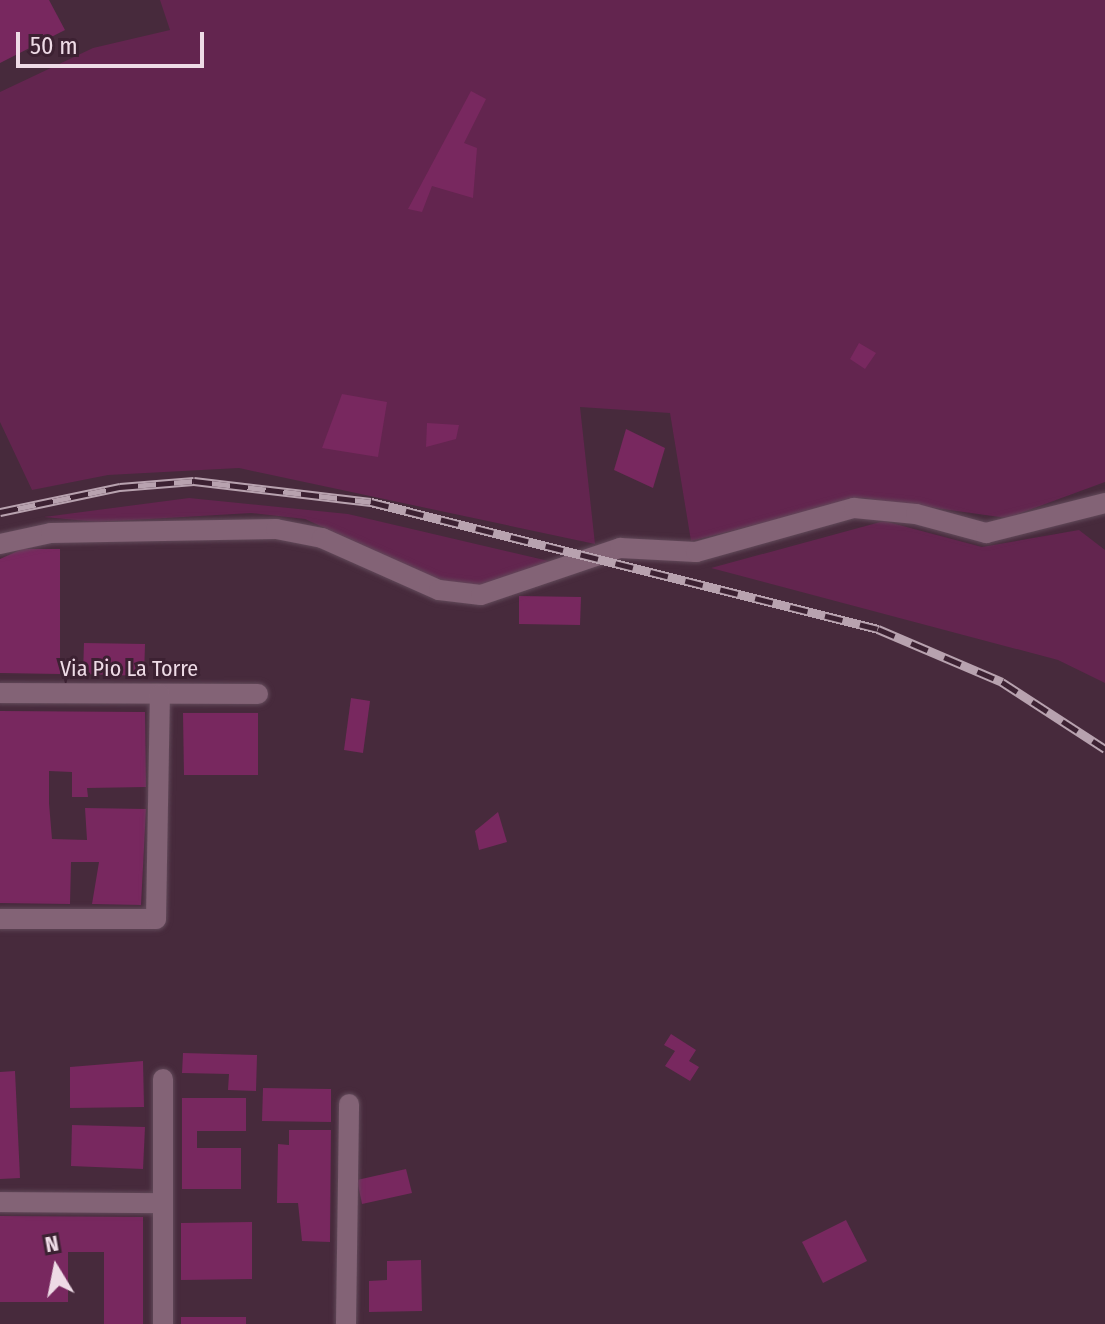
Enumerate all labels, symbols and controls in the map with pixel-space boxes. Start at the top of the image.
scale bar [20,16,208,66]
text: 50 m [30,32,78,60]
street label: Via Pio La Torre [60,656,198,682]
north arrow [16,1228,96,1308]
text: N [43,1229,61,1258]

